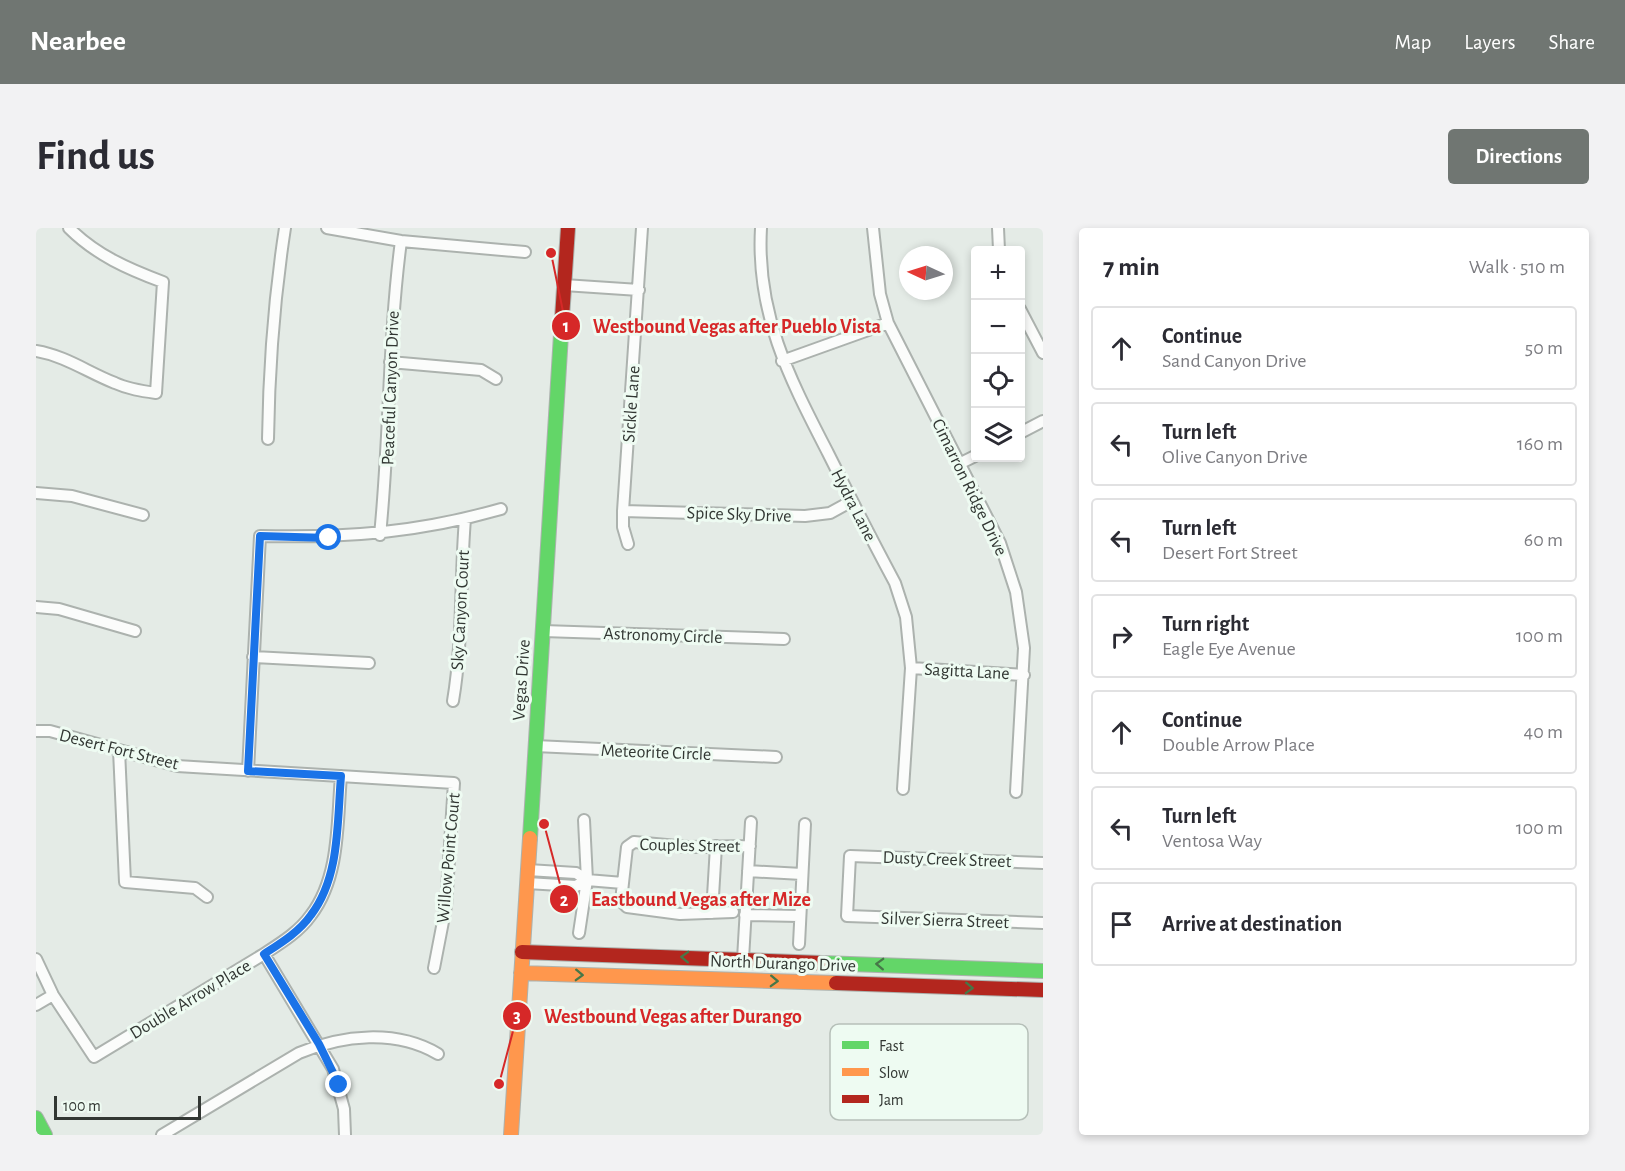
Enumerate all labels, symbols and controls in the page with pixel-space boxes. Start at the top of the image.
text: Nearbee [30,28,126,56]
text: Map [1395,32,1431,53]
text: Layers [1464,32,1515,53]
text: Share [1548,32,1595,53]
button: Directions [1448,129,1589,184]
text: Find us [36,135,155,177]
north arrow [899,246,953,300]
map controls [971,246,1025,462]
button: + [971,246,1025,300]
text: 7 min [1103,254,1160,280]
text: Walk · 510 m [1469,257,1565,277]
button: − [971,300,1025,354]
callout: Westbound Vegas after Pueblo Vista [551,307,893,345]
street label: Peaceful Canyon Drive [379,310,403,466]
text: Westbound Vegas after Pueblo Vista [593,317,882,337]
text: 1 [563,318,569,336]
text: Continue [1162,325,1242,347]
icon: ahead [1105,332,1138,365]
text: 50 m [1525,338,1563,358]
text: Sand Canyon Drive [1162,351,1307,371]
button: locate [971,354,1025,408]
street label: Sickle Lane [620,365,644,443]
button: layers [971,408,1025,462]
street label: Cimarron Ridge Drive [928,416,1010,559]
text: Turn left [1162,421,1236,443]
icon: left [1105,428,1138,461]
text: 160 m [1517,434,1563,454]
text: Olive Canyon Drive [1162,447,1308,467]
street label: Hydra Lane [827,466,879,545]
street label: Spice Sky Drive [686,504,792,526]
text: Turn left [1162,517,1236,539]
route start [315,524,341,550]
icon: left [1105,524,1138,557]
text: 60 m [1524,530,1563,550]
text: Desert Fort Street [1162,543,1298,563]
street label: Sky Canyon Court [449,549,473,671]
text: Turn right [1162,613,1249,635]
icon: right [1105,620,1138,653]
street label: Astronomy Circle [603,625,723,647]
text: 100 m [1516,626,1563,646]
street label: Vegas Drive [510,639,534,721]
text: Eagle Eye Avenue [1162,639,1296,659]
street label: Sagitta Lane [924,661,1010,683]
text: Continue [1162,709,1242,731]
icon: ahead [1105,716,1138,749]
text: 40 m [1524,722,1563,742]
street label: Desert Fort Street [57,726,180,774]
text: Double Arrow Place [1162,735,1315,755]
street label: Meteorite Circle [600,742,712,764]
street label: Willow Point Court [434,792,464,924]
text: Turn left [1162,805,1236,827]
icon: left [1105,812,1138,845]
text: 100 m [1516,818,1563,838]
text: Ventosa Way [1162,831,1262,851]
street label: Couples Street [639,836,741,856]
street label: Dusty Creek Street [882,849,1012,871]
callout: Eastbound Vegas after Mize [549,880,823,918]
text: Eastbound Vegas after Mize [591,890,811,910]
text: 2 [560,892,569,910]
icon: arrive [1105,908,1138,941]
street label: Silver Sierra Street [881,910,1009,932]
text: Arrive at destination [1162,913,1342,935]
one-way arrow [680,951,689,964]
street label: North Durango Drive [710,952,856,976]
street label: Double Arrow Place [127,957,254,1043]
one-way arrow [875,958,884,971]
one-way arrow [575,968,584,981]
one-way arrow [770,975,779,987]
one-way arrow [965,981,974,994]
callout: Westbound Vegas after Durango [502,997,814,1035]
text: Westbound Vegas after Durango [544,1007,802,1027]
text: 3 [513,1008,521,1026]
legend [830,1024,1028,1120]
text: Fast [879,1038,904,1054]
text: Slow [879,1065,909,1081]
route end [325,1071,351,1097]
text: Jam [879,1092,904,1108]
scale bar [54,1093,201,1120]
text: 100 m [63,1098,101,1114]

